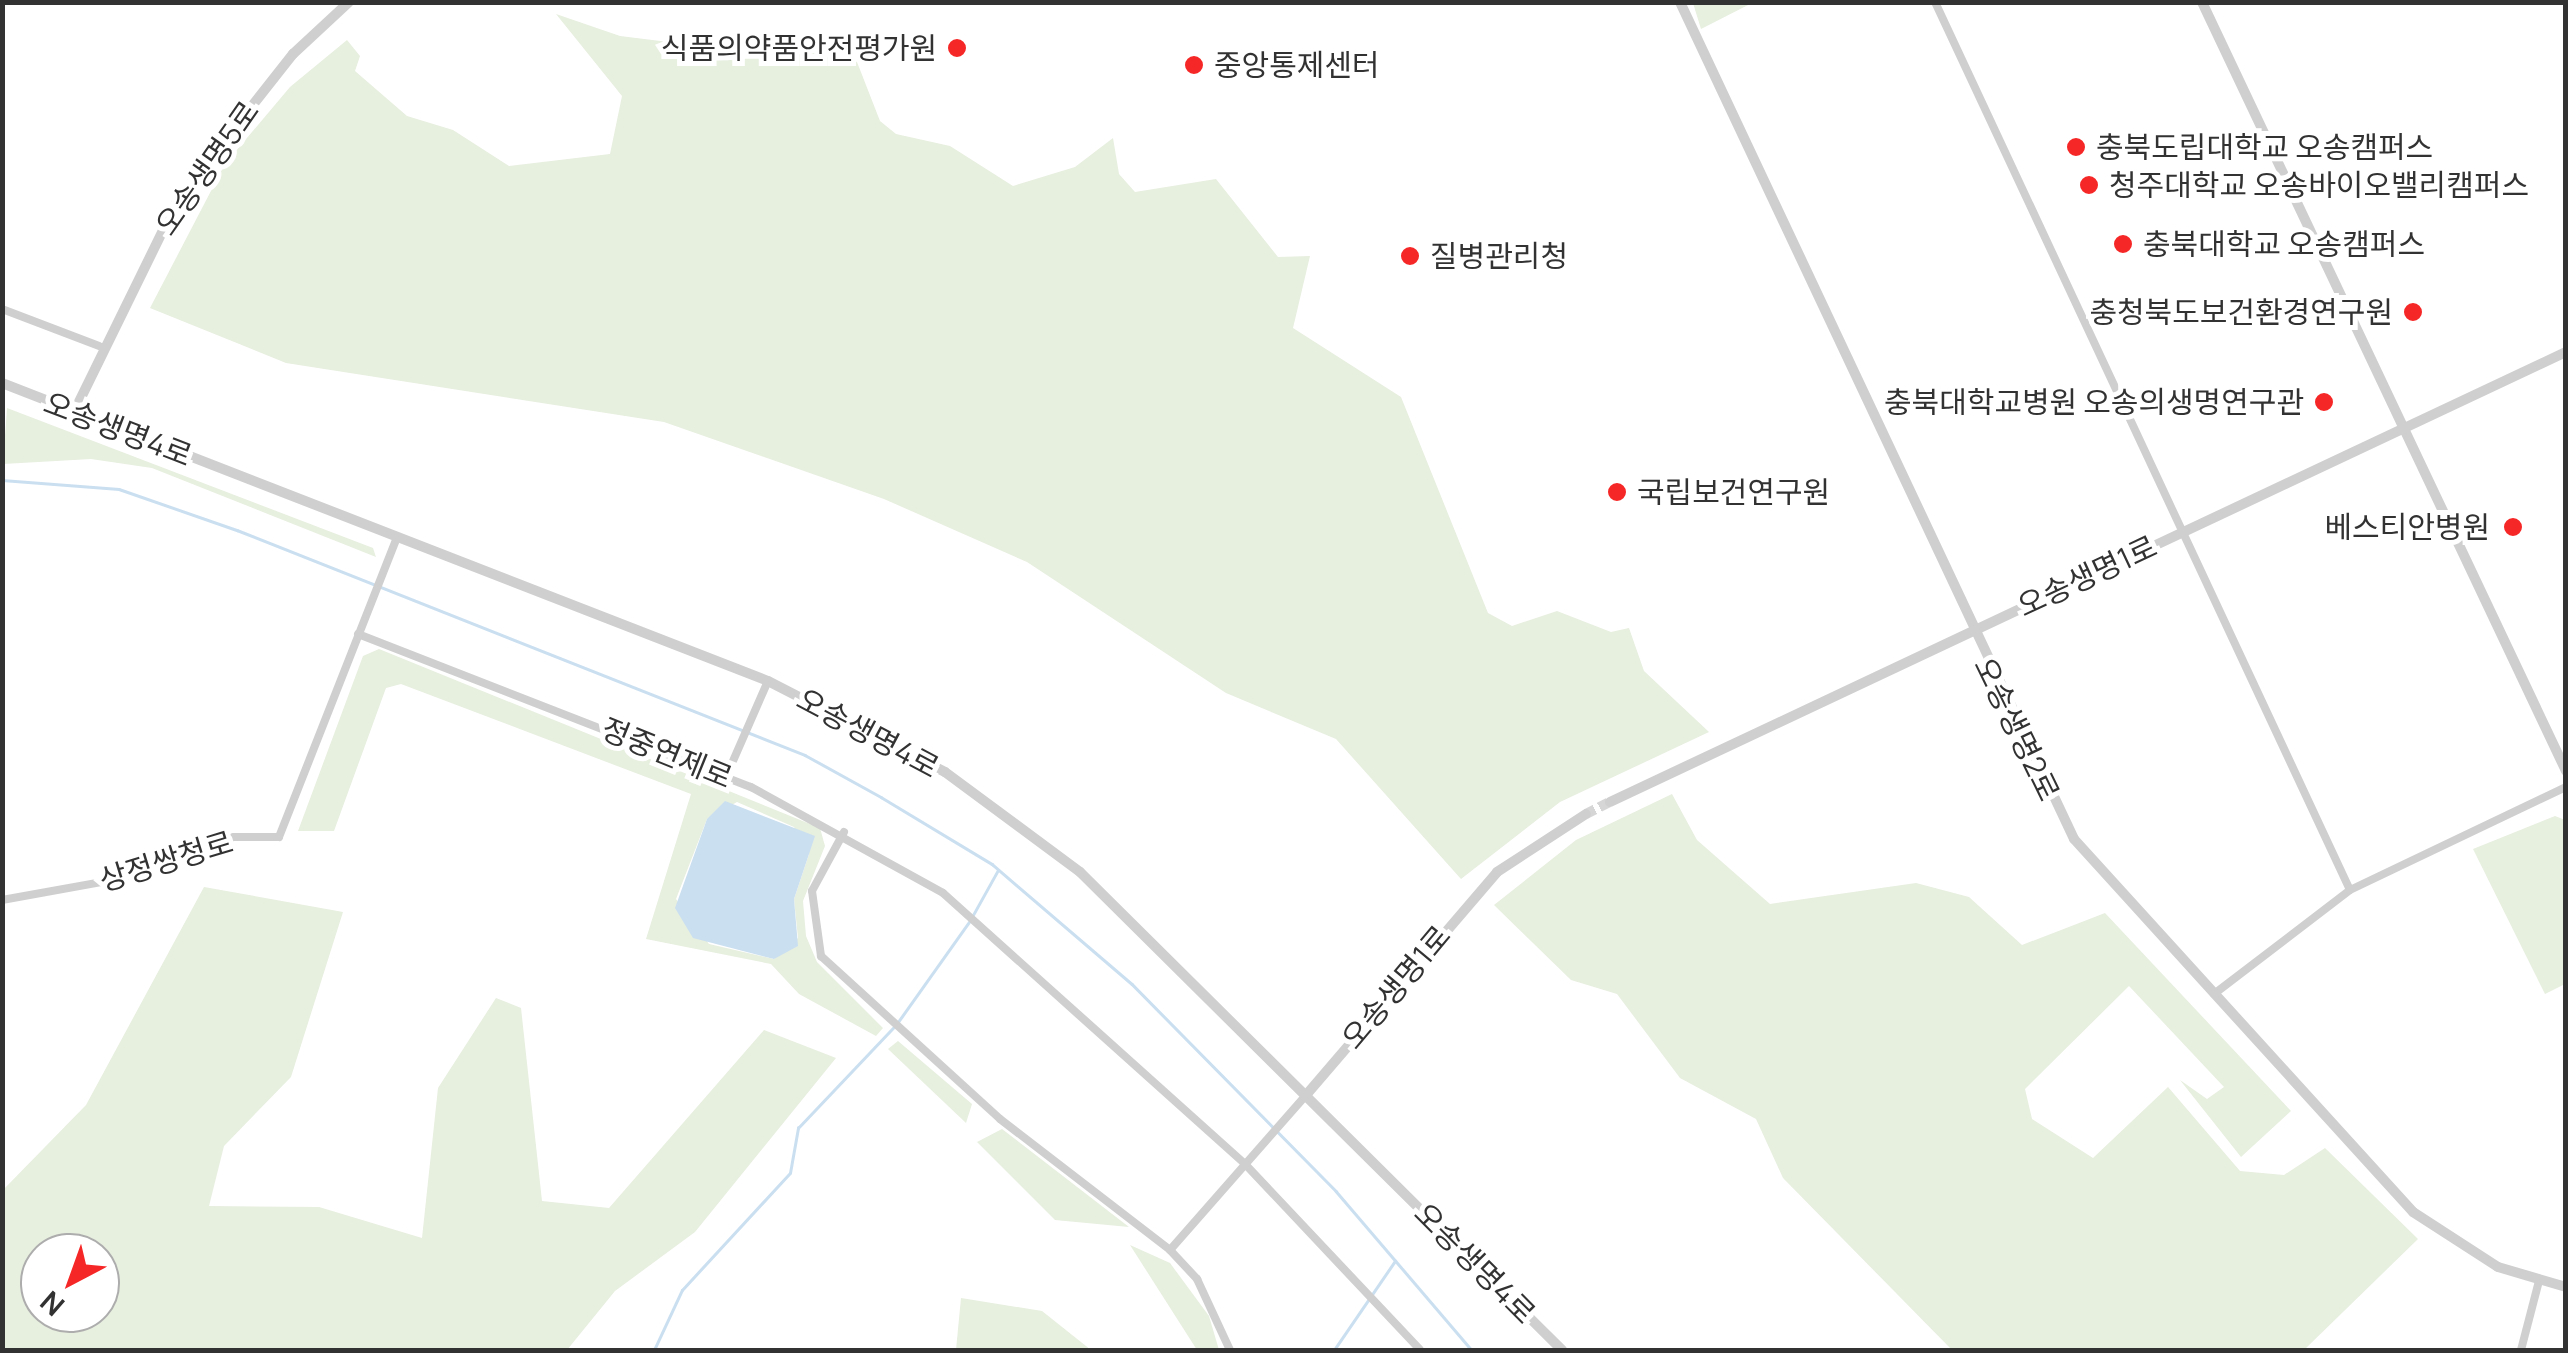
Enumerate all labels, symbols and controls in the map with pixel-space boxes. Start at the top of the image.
place label: 식품의약품안전평가원 [661,30,937,66]
marker: 식품의약품안전평가원 [946,37,968,59]
place label: 중앙통제센터 [1214,47,1380,83]
marker: 중앙통제센터 [1183,54,1205,76]
street label: 오송생명5로 [148,94,266,242]
place label: 충북도립대학교 오송캠퍼스 [2096,129,2433,165]
marker: 충북도립대학교 오송캠퍼스 [2065,136,2087,158]
place label: 청주대학교 오송바이오밸리캠퍼스 [2109,167,2529,203]
marker: 청주대학교 오송바이오밸리캠퍼스 [2078,174,2100,196]
place label: 충북대학교 오송캠퍼스 [2143,226,2425,262]
marker: 충북대학교 오송캠퍼스 [2112,233,2134,255]
place label: 질병관리청 [1430,238,1568,274]
marker: 질병관리청 [1399,245,1421,267]
place label: 충청북도보건환경연구원 [2089,294,2393,330]
marker: 충청북도보건환경연구원 [2402,301,2424,323]
street label: 오송생명4로 [39,384,197,474]
place label: 충북대학교병원 오송의생명연구관 [1884,384,2304,420]
marker: 충북대학교병원 오송의생명연구관 [2313,391,2335,413]
place label: 국립보건연구원 [1637,474,1830,510]
marker: 국립보건연구원 [1606,481,1628,503]
place label: 베스티안병원 [2324,509,2490,545]
marker: 베스티안병원 [2500,514,2526,540]
street label: 오송생명1로 [2012,528,2162,624]
street label: 오송생명2로 [1967,651,2067,807]
street label: 오송생명4로 [791,681,945,785]
street label: 정중연제로 [596,710,738,796]
street label: 상정쌍청로 [95,824,237,898]
street label: 오송생명1로 [1334,918,1458,1056]
street label: 오송생명4로 [1407,1195,1543,1331]
north arrow [20,1233,120,1333]
text: N [32,1283,72,1325]

